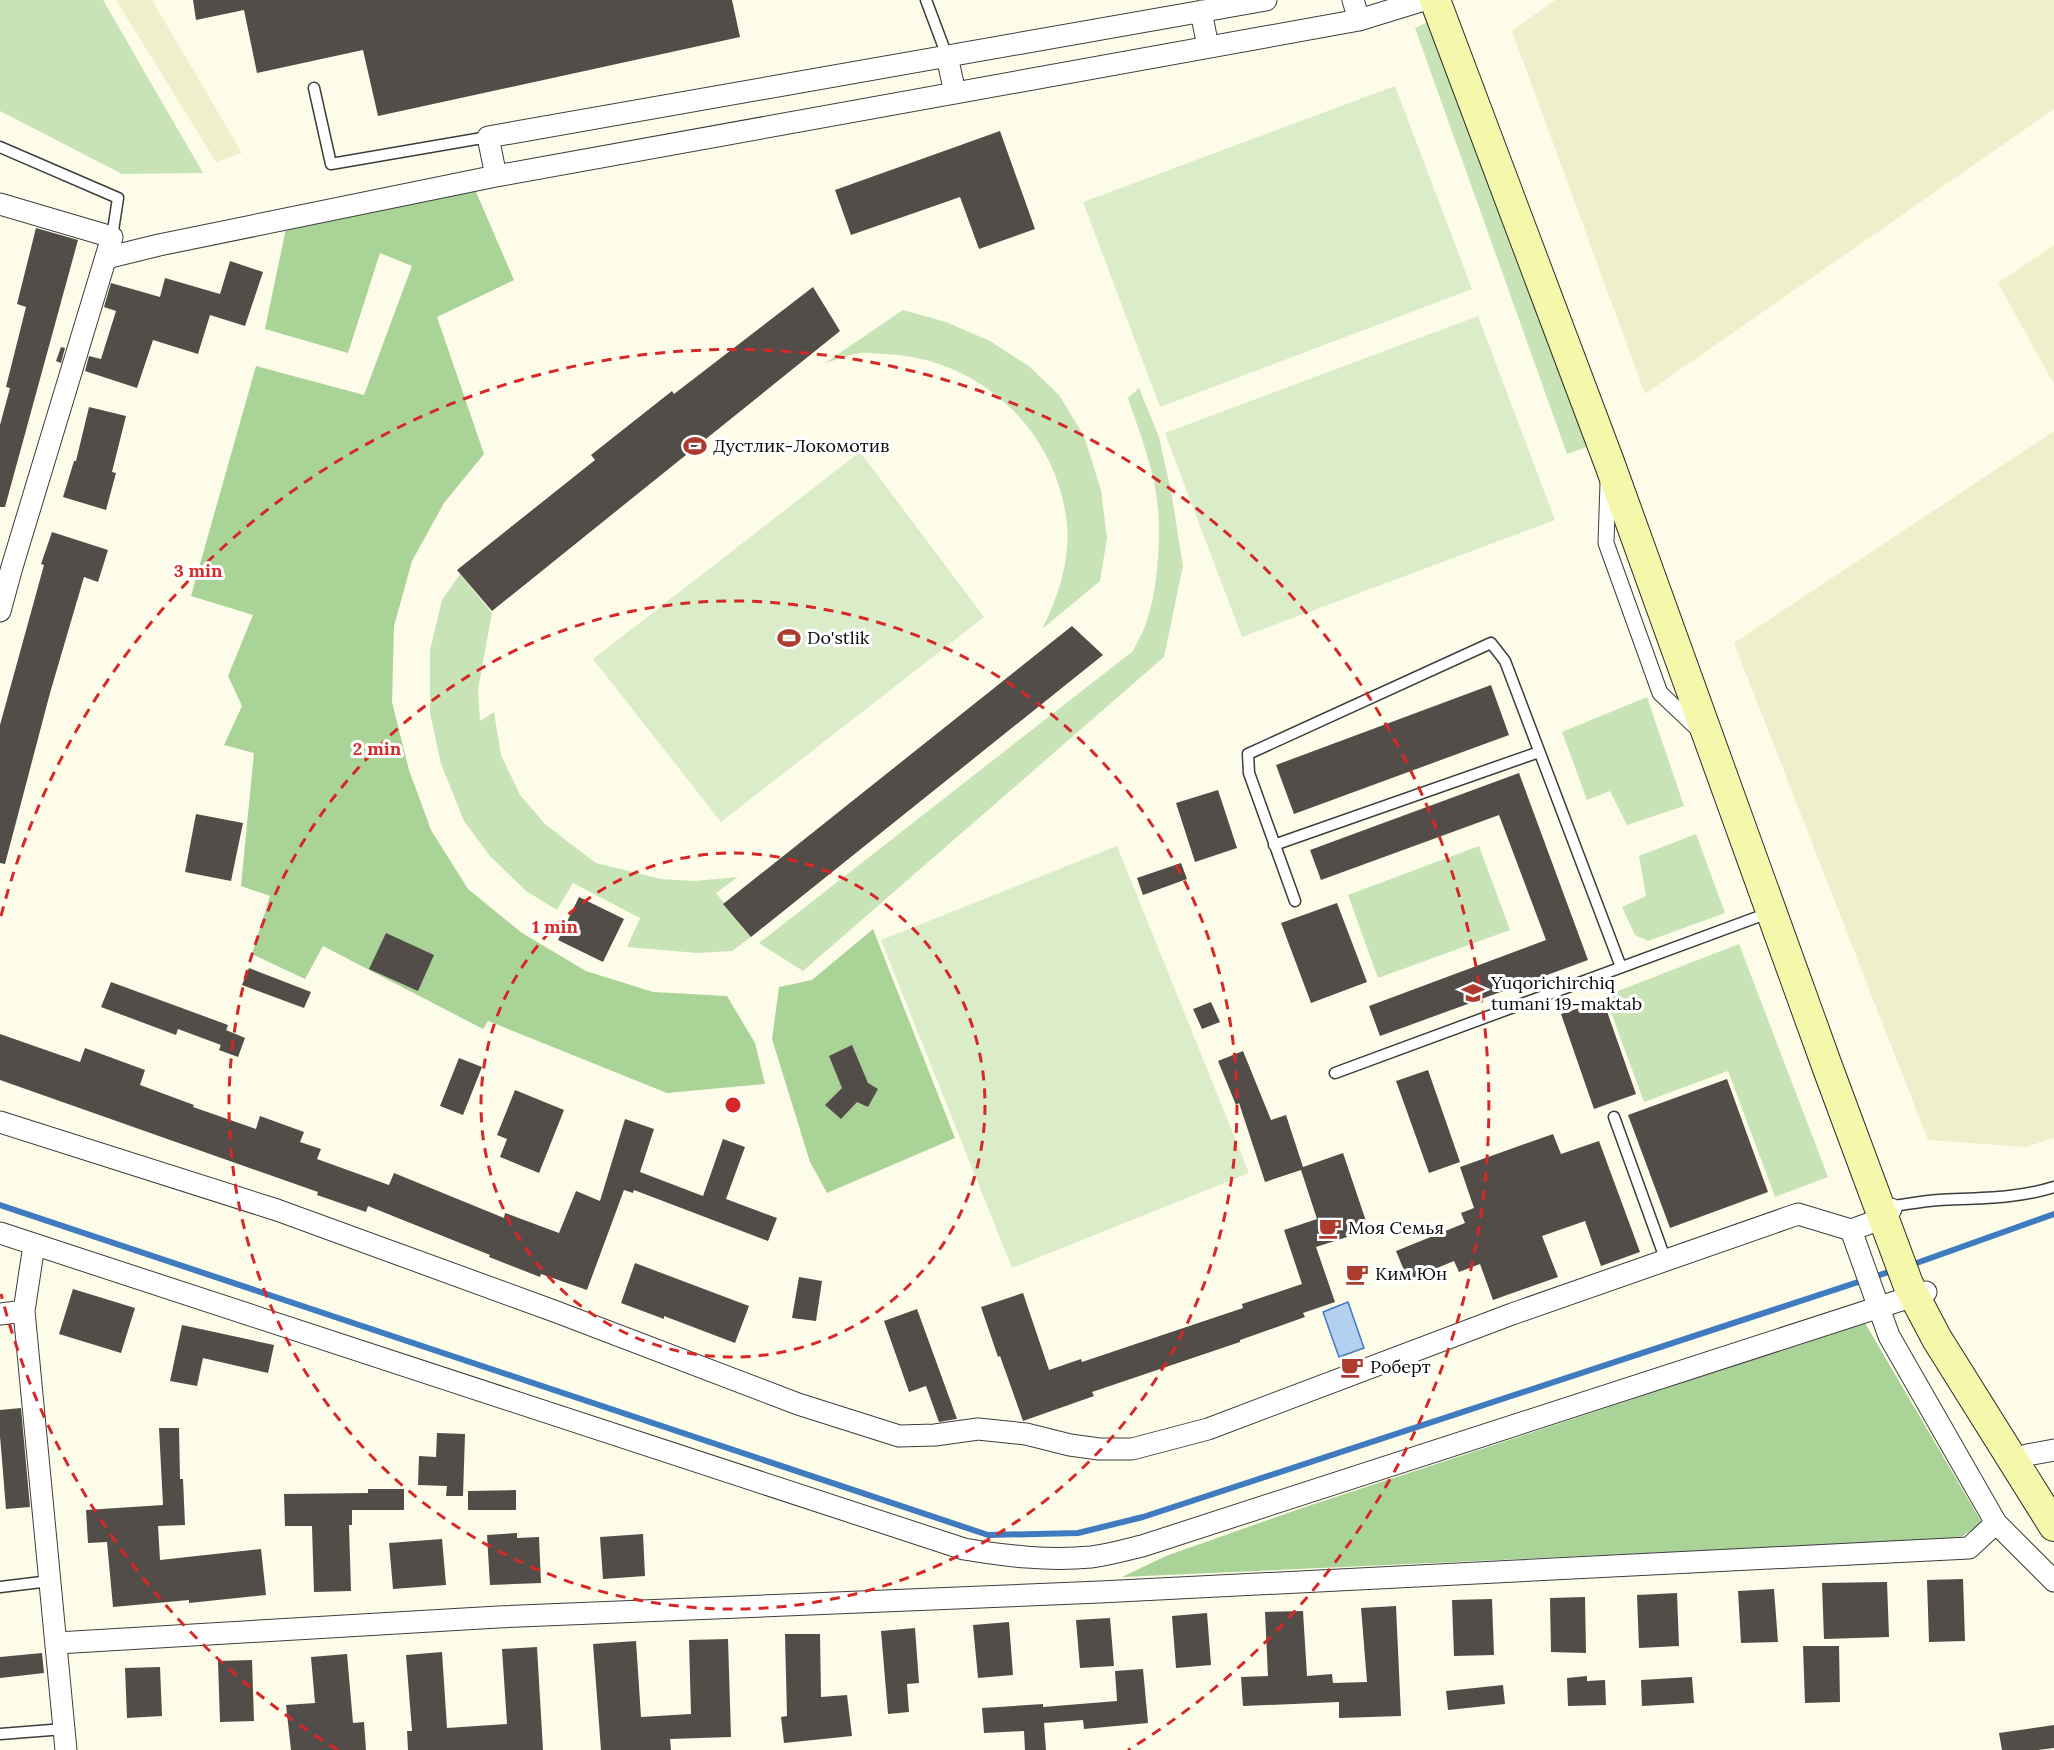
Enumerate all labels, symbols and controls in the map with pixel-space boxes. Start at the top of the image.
sports icon: Дустлик-Локомотив [682,433,708,459]
place label: Дустлик-Локомотив [713,434,889,457]
text: 3 min [174,559,223,582]
sports icon: Do'stlik [776,625,802,651]
place label: Do'stlik [807,626,870,649]
text: 2 min [353,737,402,760]
text: 1 min [532,915,578,938]
place label: Yuqorichirchiq tumani 19-maktab [1490,971,1642,1015]
school or university icon: Yuqorichirchiq tumani 19-maktab [1460,980,1486,1006]
centre of rings [723,1095,743,1115]
cafe icon: Моя Семья [1317,1215,1343,1241]
place label: Моя Семья [1348,1216,1444,1239]
cafe icon: Ким Юн [1344,1261,1370,1287]
place label: Ким Юн [1375,1262,1447,1285]
cafe icon: Роберт [1339,1354,1365,1380]
place label: Роберт [1370,1355,1431,1378]

